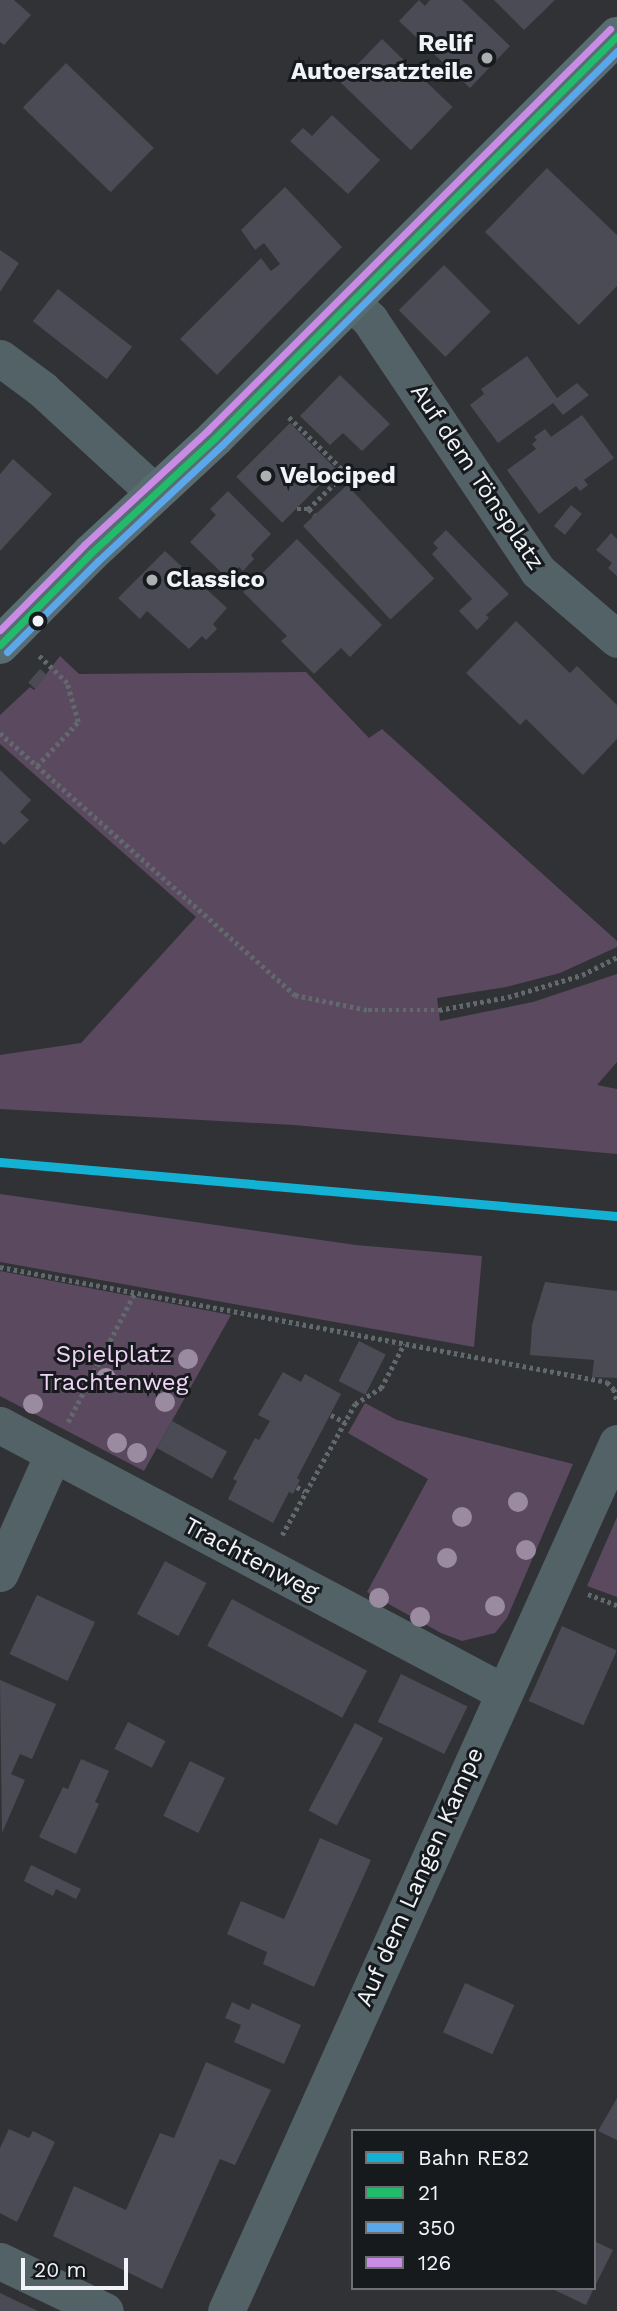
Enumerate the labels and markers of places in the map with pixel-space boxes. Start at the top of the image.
place label: Relif Autoersatzteile [291,30,473,86]
marker: Relif Autoersatzteile [479,50,495,66]
place label: Velociped [280,462,396,490]
marker: Velociped [258,468,274,484]
place label: Classico [166,566,265,594]
marker: Classico [144,572,160,588]
unlabelled marker [31,614,45,628]

